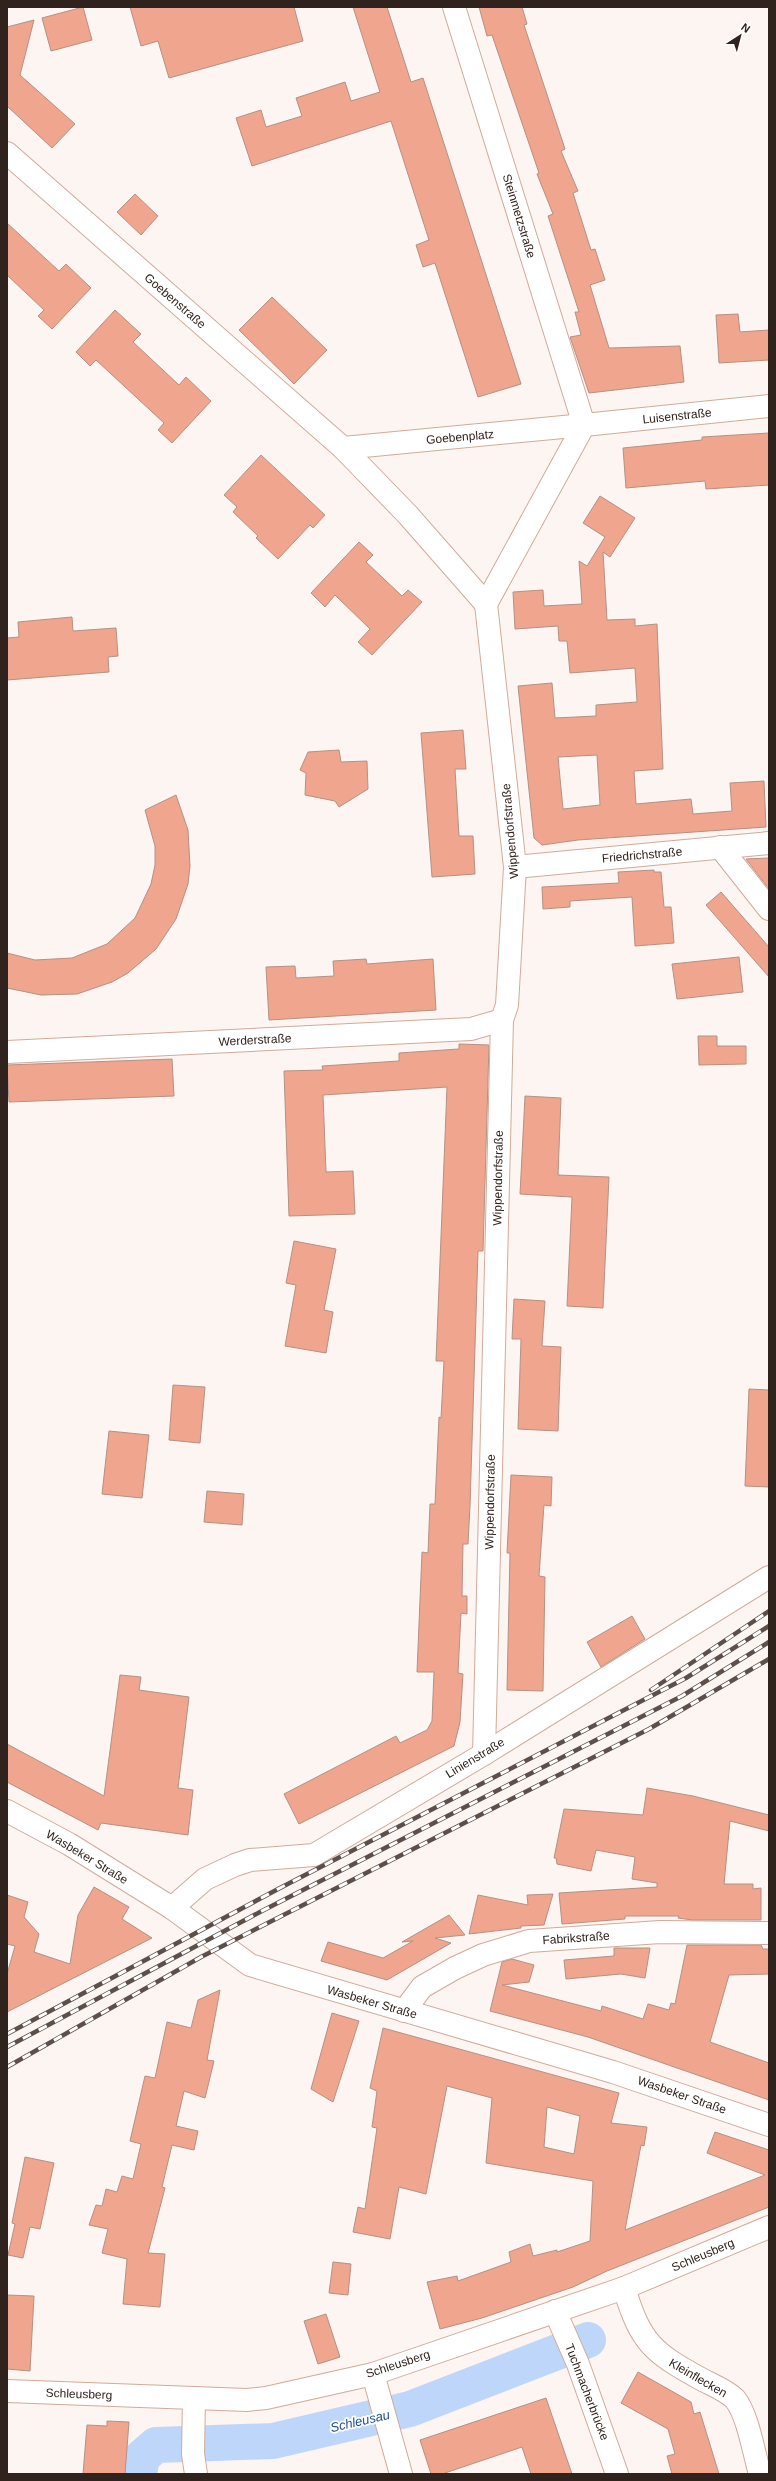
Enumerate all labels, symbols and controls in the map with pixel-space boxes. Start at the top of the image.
north arrow [720,16,760,56]
text: N [739,21,753,35]
street label: Steinmetzstraße [500,172,539,260]
street label: Goebenstraße [141,271,209,332]
street label: Luisenstraße [642,405,713,427]
street label: Goebenplatz [425,427,495,447]
street label: Wippendorfstraße [499,783,521,879]
street label: Friedrichstraße [601,844,683,865]
street label: Werderstraße [218,1031,292,1049]
street label: Wippendorfstraße [490,1130,506,1226]
street label: Wippendorfstraße [482,1454,498,1550]
street label: Linienstraße [443,1735,507,1781]
street label: Wasbeker Straße [44,1827,131,1887]
street label: Fabrikstraße [542,1929,610,1947]
street label: Wasbeker Straße [325,1982,419,2022]
street label: Wasbeker Straße [636,2073,729,2117]
street label: Schleusberg [670,2236,736,2274]
street label: Tuchmacherbrücke [562,2342,612,2443]
street label: Schleusberg [364,2347,432,2381]
street label: Kleinflecken [666,2356,730,2400]
street label: Schleusberg [45,2386,113,2402]
water label: Schleusau [329,2407,391,2435]

